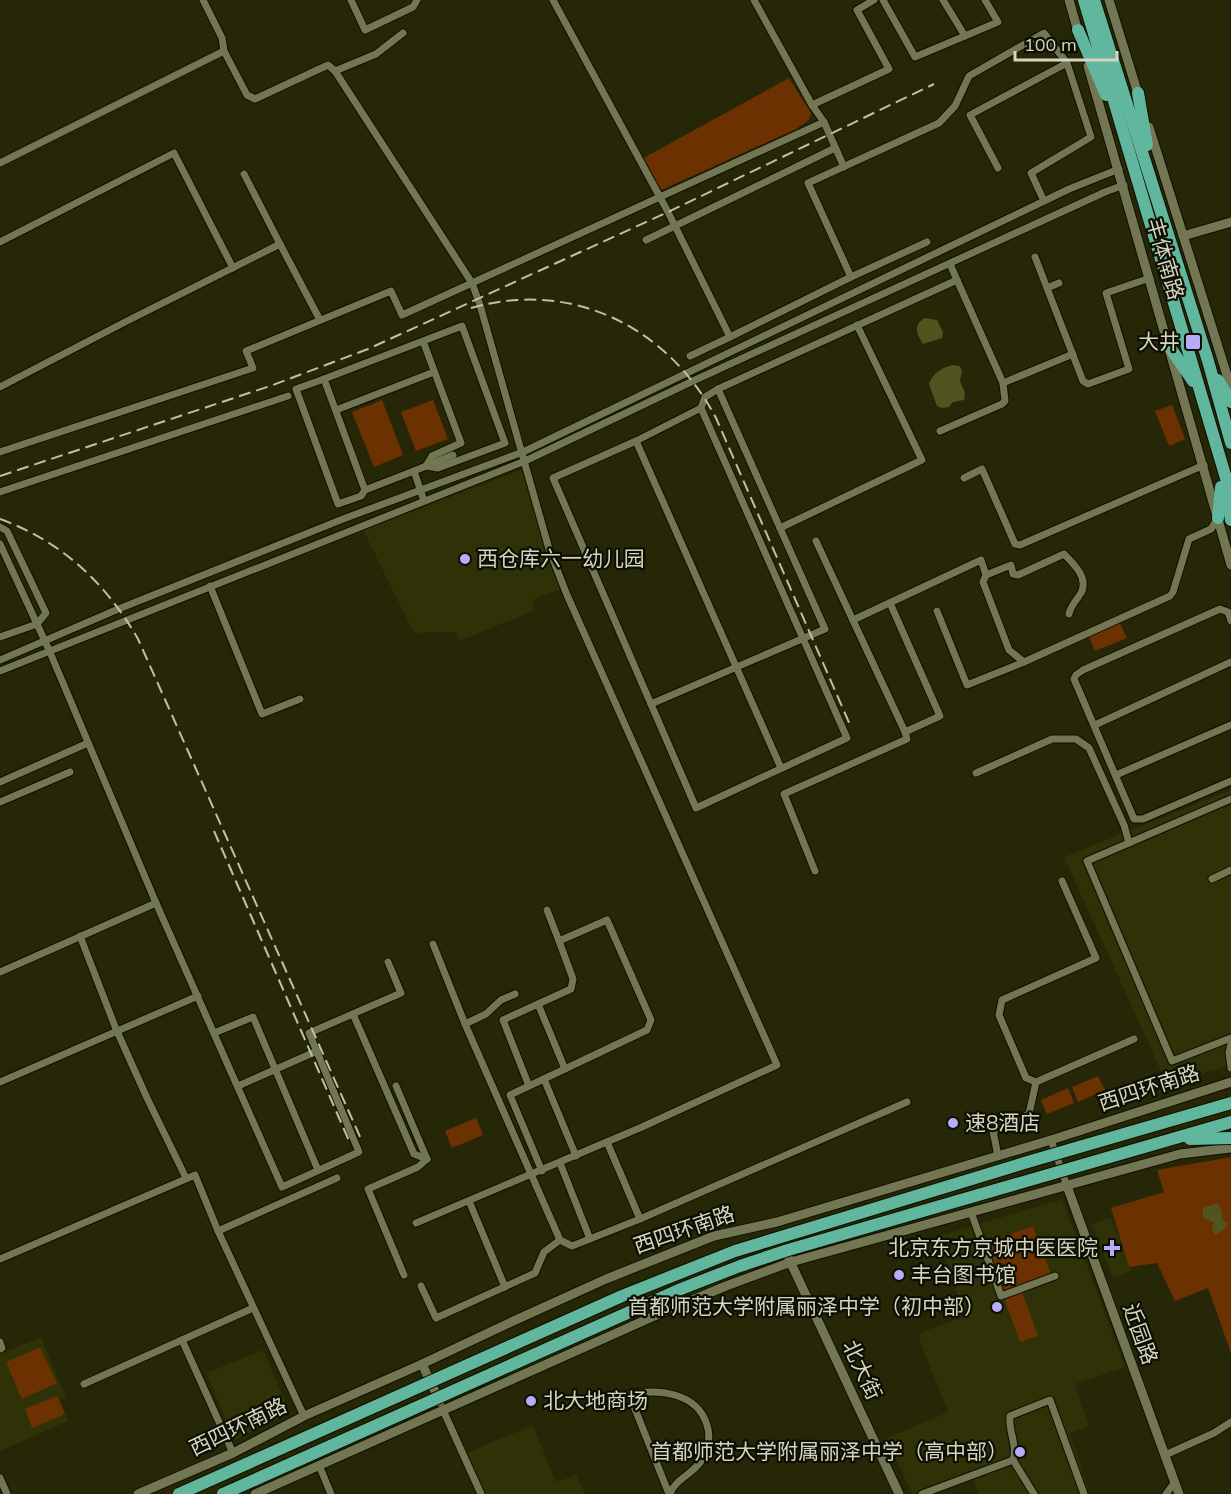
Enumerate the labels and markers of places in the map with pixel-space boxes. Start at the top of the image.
place label: 大井 [1138,328,1180,354]
marker: 大井 [1184,333,1202,351]
place label: 西仓库六一幼儿园 [477,545,645,571]
marker: 西仓库六一幼儿园 [458,552,472,566]
place label: 速8酒店 [965,1109,1041,1135]
marker: 速8酒店 [946,1116,960,1130]
place label: 北京东方京城中医医院 [888,1234,1098,1260]
marker: 北京东方京城中医医院 [1103,1239,1121,1257]
place label: 丰台图书馆 [911,1261,1016,1287]
marker: 丰台图书馆 [892,1268,906,1282]
place label: 首都师范大学附属丽泽中学（初中部） [628,1293,985,1319]
marker: 首都师范大学附属丽泽中学（初中部） [990,1300,1004,1314]
place label: 北大地商场 [543,1387,648,1413]
marker: 北大地商场 [524,1394,538,1408]
place label: 首都师范大学附属丽泽中学（高中部） [651,1438,1008,1464]
marker: 首都师范大学附属丽泽中学（高中部） [1013,1445,1027,1459]

